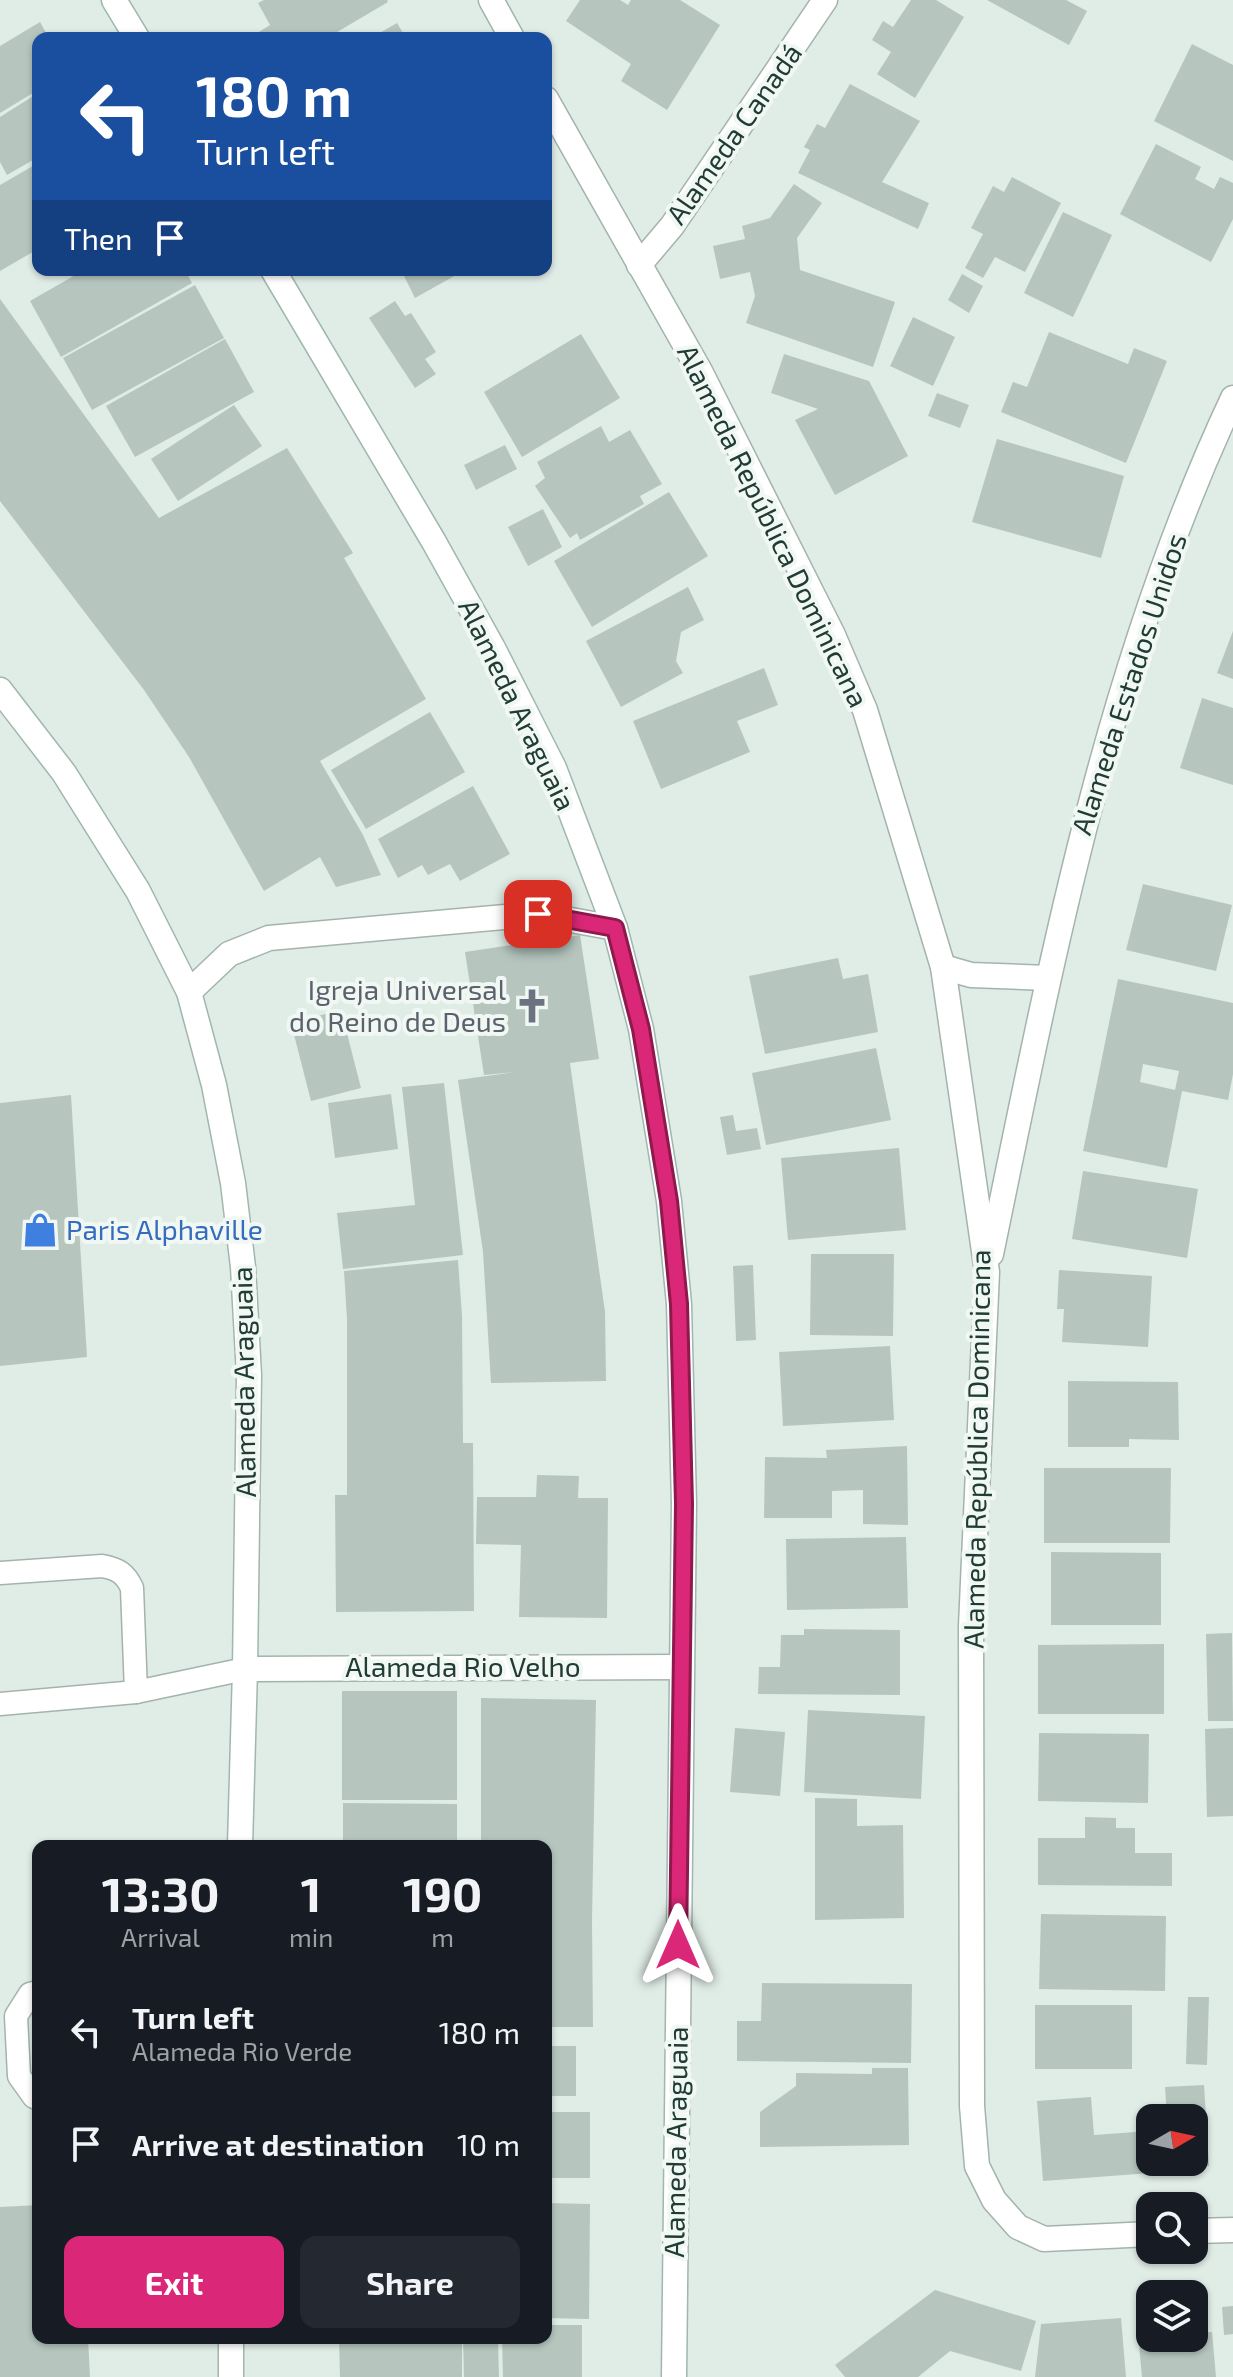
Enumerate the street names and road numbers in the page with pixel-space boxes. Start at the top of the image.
street label: Alameda Canadá [658,37,808,230]
street label: Alameda República Dominicana [671,339,877,712]
street label: Alameda Estados Unidos [1063,529,1193,839]
street label: Alameda Araguaia [452,593,584,816]
street label: Alameda República Dominicana [956,1249,996,1649]
street label: Alameda Araguaia [224,1266,262,1498]
street label: Alameda Rio Velho [345,1649,581,1683]
street label: Alameda Araguaia [656,2026,694,2258]

